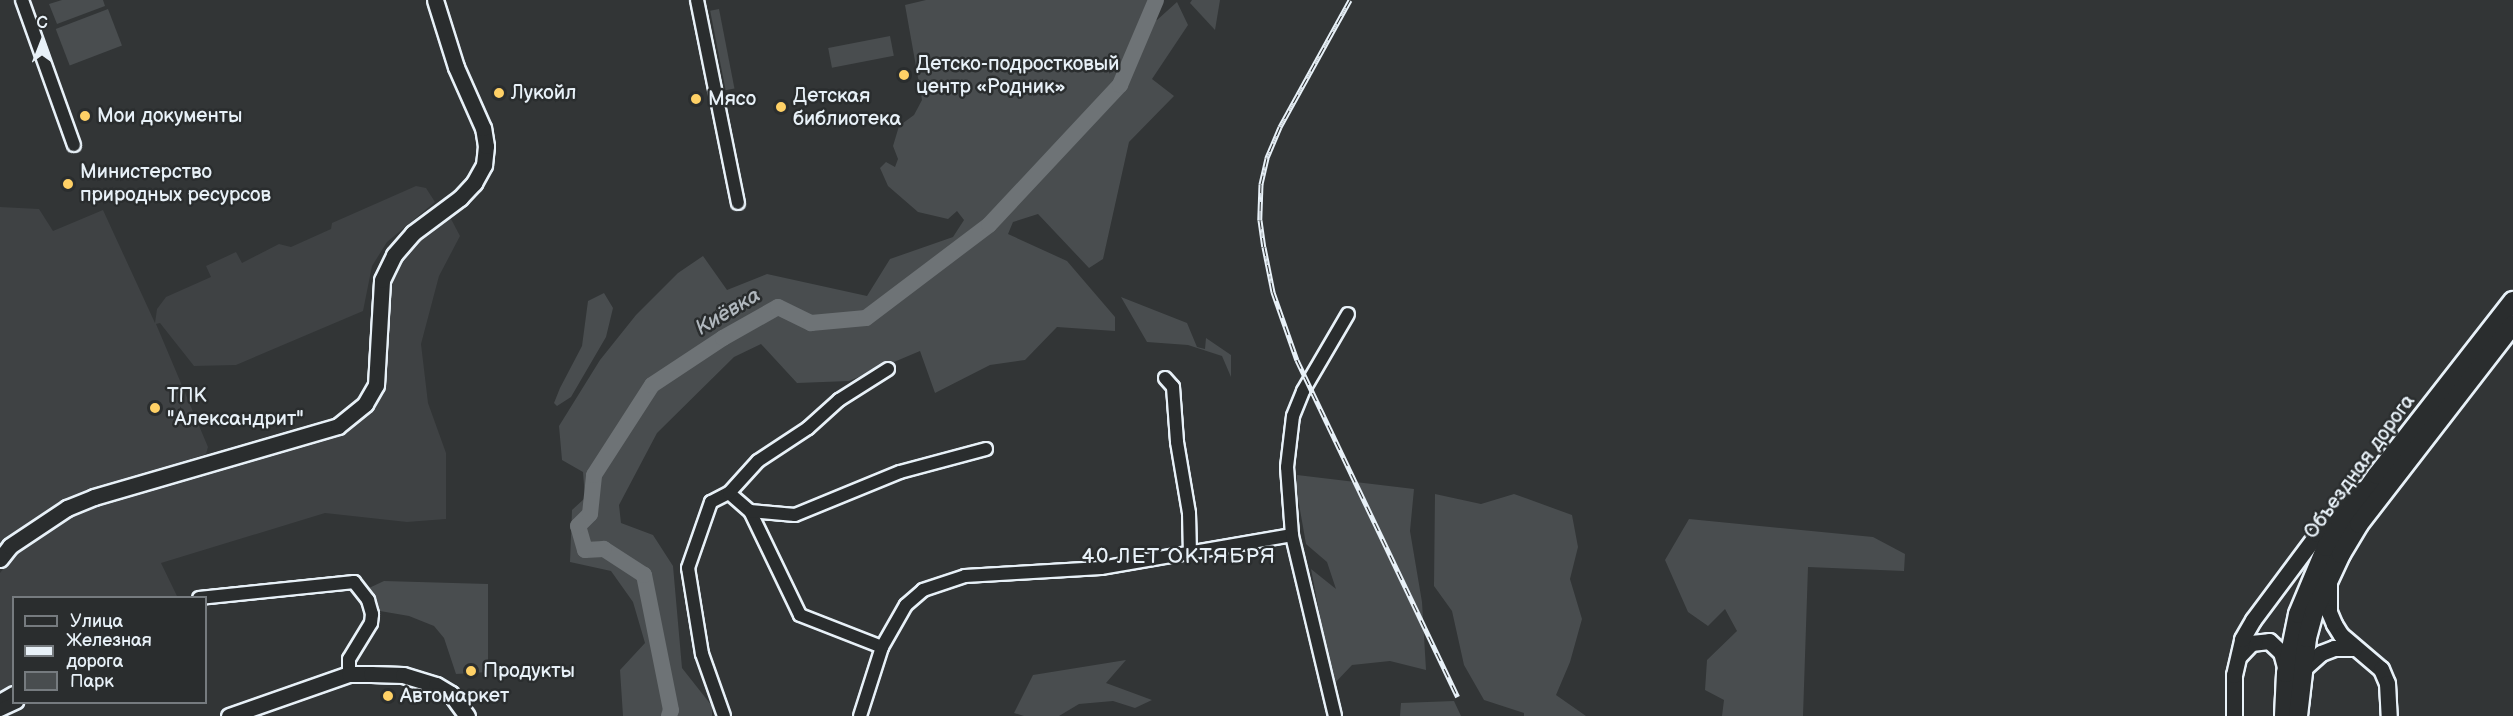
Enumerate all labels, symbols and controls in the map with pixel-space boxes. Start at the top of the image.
north arrow [12,12,72,72]
text: С [36,14,48,33]
place label: Детско-подростковый центр «Родник» [916,52,1120,99]
marker: Детско-подростковый центр «Родник» [897,68,911,82]
place label: Лукойл [511,81,576,105]
place label: Детская библиотека [793,84,901,131]
marker: Лукойл [492,86,506,100]
place label: Мясо [708,87,756,111]
marker: Мясо [689,92,703,106]
marker: Детская библиотека [774,100,788,114]
place label: Мои документы [97,104,242,128]
marker: Мои документы [78,109,92,123]
place label: Министерство природных ресурсов [80,160,271,207]
marker: Министерство природных ресурсов [61,177,75,191]
water label: Киёвка [691,283,765,341]
place label: ТПК "Александрит" [167,384,304,431]
street label: Объездная дорога [2300,390,2420,544]
marker: ТПК "Александрит" [148,401,162,415]
district label: 40 ЛЕТ ОКТЯБРЯ [1082,544,1276,570]
legend [12,596,207,704]
text: Улица [70,611,123,632]
text: Железная дорога [66,630,152,672]
place label: Продукты [483,659,575,683]
marker: Продукты [464,664,478,678]
text: Парк [70,671,114,692]
place label: Автомаркет [400,684,509,708]
marker: Автомаркет [381,689,395,703]

